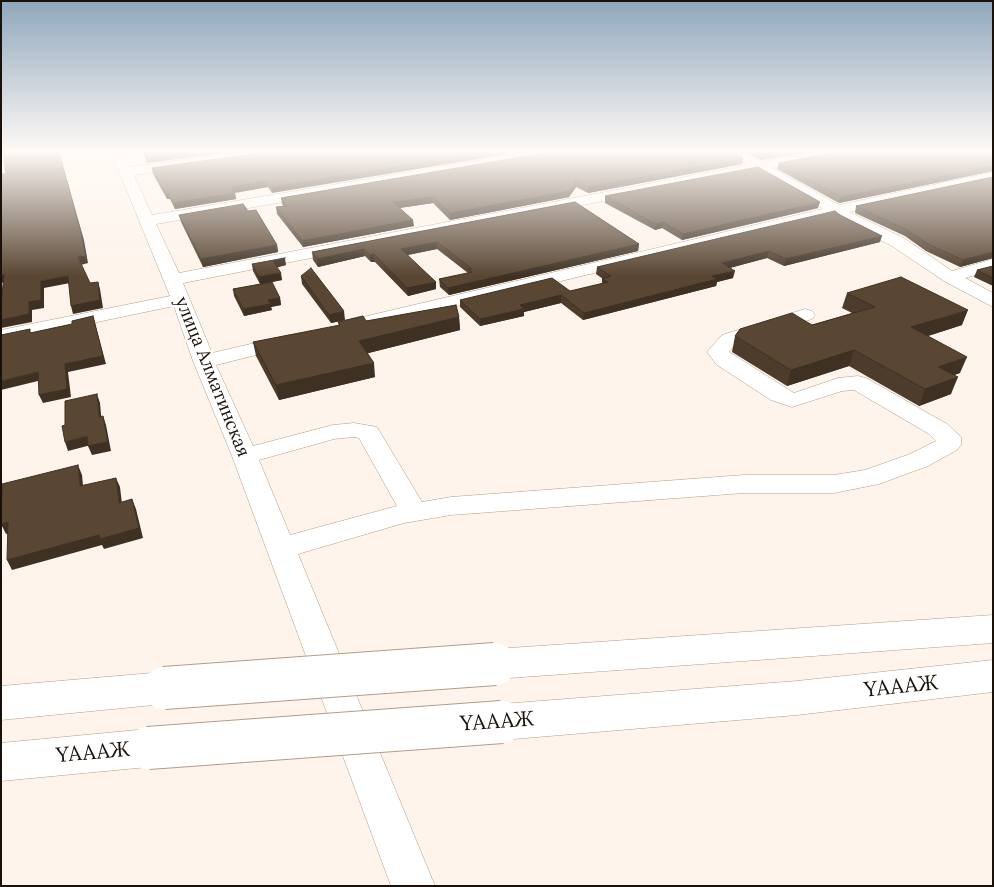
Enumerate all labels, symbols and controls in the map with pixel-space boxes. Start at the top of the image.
street label: улица Алматинская [170,294,254,460]
street label: ҮАААЖ [863,671,939,703]
street label: ҮАААЖ [459,707,535,737]
street label: ҮАААЖ [55,737,131,769]

